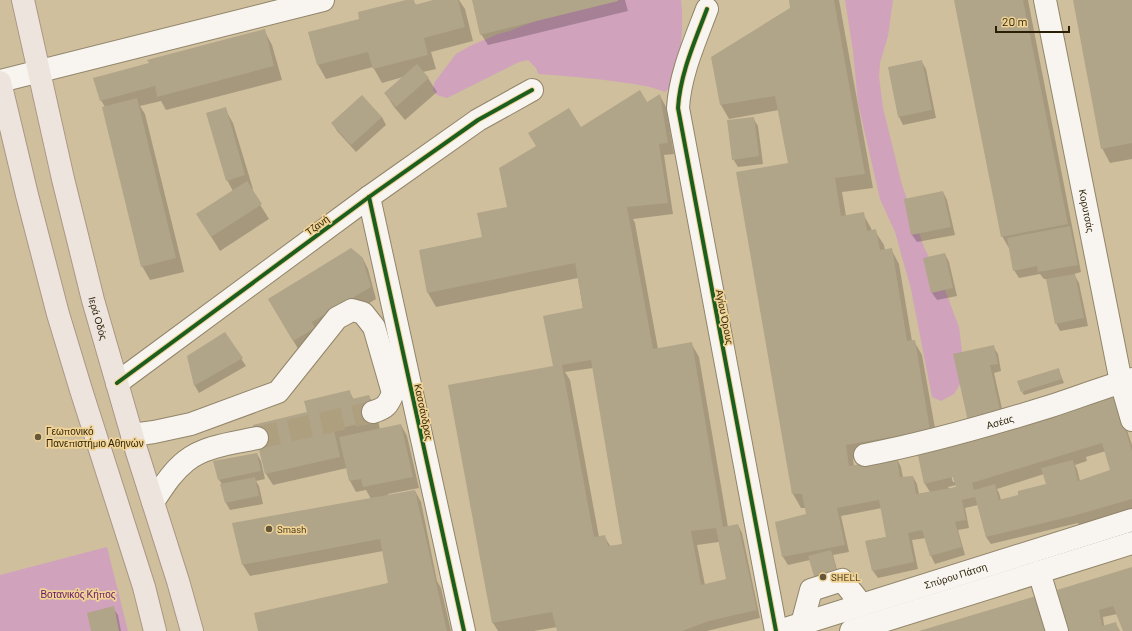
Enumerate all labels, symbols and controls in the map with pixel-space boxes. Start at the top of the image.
scale bar [996,8,1069,34]
text: 20 m [1002,14,1028,28]
street label: Κορυτσάς [1077,188,1097,234]
street label: Τζανή [303,212,332,238]
street label: Αγίου Όρους [714,288,736,346]
street label: Ιερά Οδός [86,295,110,341]
street label: Κασσάνδρας [412,383,436,441]
street label: Ασέας [985,412,1015,431]
place label: Γεωπονικό Πανεπιστήμιο Αθηνών [46,425,144,449]
marker: Γεωπονικό Πανεπιστήμιο Αθηνών [33,432,43,442]
place label: Smash [277,523,306,535]
marker: Smash [264,524,274,534]
street label: Σπύρου Πάτση [922,560,988,591]
place label: SHELL [831,571,861,583]
marker: SHELL [818,572,828,582]
park label: Βοτανικός Κήπος [40,588,116,600]

